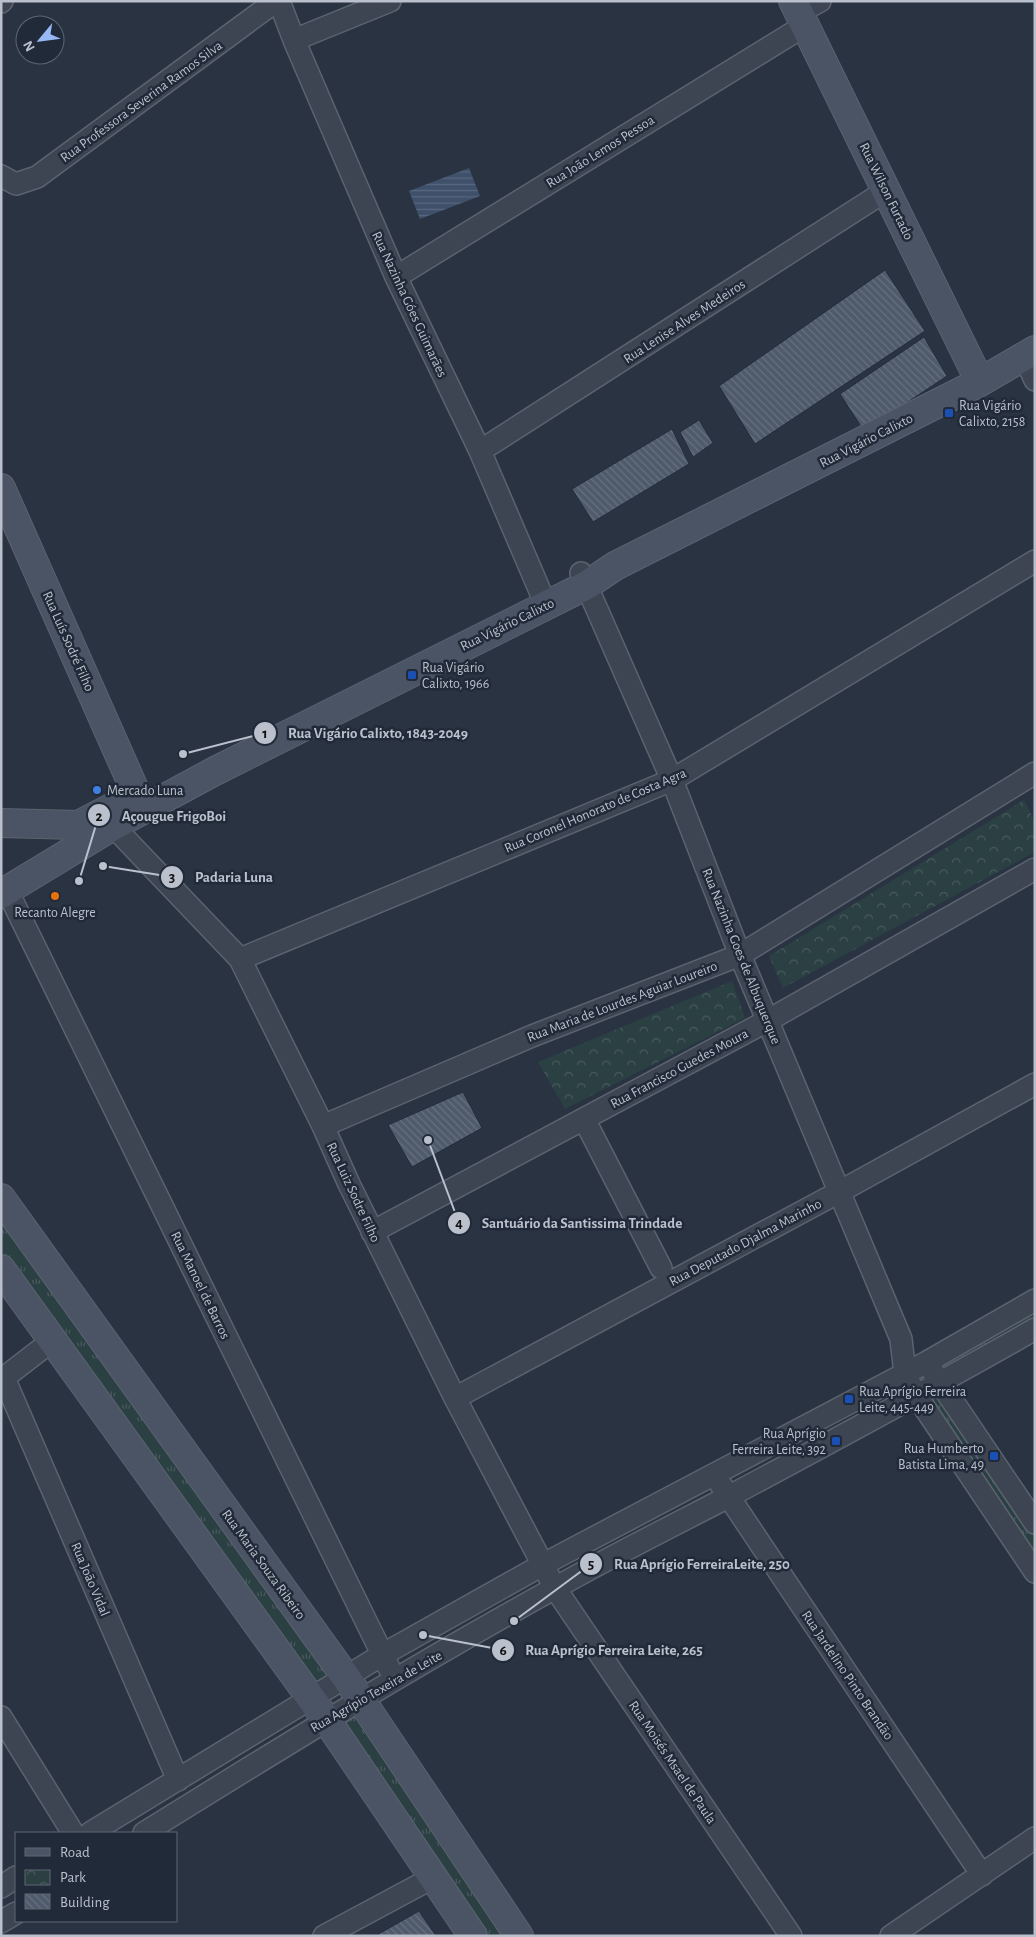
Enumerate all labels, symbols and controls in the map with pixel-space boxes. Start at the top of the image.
north arrow [15,15,65,65]
text: N [21,38,38,53]
street label: Rua Professora Severina Ramos Silva [58,38,225,165]
street label: Rua João Lemos Pessoa [544,113,657,191]
street label: Rua Wilson Furtado [857,141,916,242]
street label: Rua Nazinha Góes Guimarães [369,229,449,380]
street label: Rua Lenise Alves Medeiros [621,277,748,366]
place label: Rua Vigário Calixto, 2158 [959,399,1025,429]
marker: Rua Vigário Calixto, 2158 [943,407,955,419]
street label: Rua Vigário Calixto [818,411,915,470]
street label: Rua Luís Sodré Filho [40,589,97,694]
street label: Rua Vigário Calixto [458,596,557,654]
place label: Rua Vigário Calixto, 1966 [422,661,489,691]
marker: Rua Vigário Calixto, 1966 [406,669,418,681]
callout: Rua Vigário Calixto, 1843-2049 [253,718,478,748]
text: 1 [262,726,268,741]
text: Rua Vigário Calixto, 1843-2049 [288,726,468,741]
street label: Rua Coronel Honorato de Costa Agra [502,766,689,856]
marker: Mercado Luna [91,784,103,796]
place label: Mercado Luna [107,784,184,798]
callout: Açougue FrigoBoi [86,800,236,830]
text: 2 [95,809,103,824]
text: Açougue FrigoBoi [122,809,226,824]
callout: Padaria Luna [160,862,283,892]
street label: Rua Nazinha Goes de Albuquerque [699,866,783,1046]
text: 3 [169,870,175,885]
text: Padaria Luna [195,870,273,885]
marker: Recanto Alegre [49,890,61,902]
place label: Recanto Alegre [14,906,96,920]
street label: Rua Maria de Lourdes Aguiar Loureiro [525,959,719,1045]
street label: Rua Francisco Guedes Moura [608,1026,751,1111]
street label: Rua Luiz Sodre Filho [324,1140,382,1245]
street label: Rua Deputado Djalma Marinho [667,1197,824,1289]
callout: Santuário da Santissima Trindade [446,1208,692,1238]
text: 4 [455,1216,463,1231]
text: Santuário da Santissima Trindade [482,1216,682,1231]
street label: Rua Manoel de Barros [168,1229,232,1342]
place label: Rua Aprígio Ferreira Leite, 445-449 [859,1385,967,1415]
marker: Rua Aprígio Ferreira Leite, 445-449 [843,1393,855,1405]
place label: Rua Aprígio Ferreira Leite, 392 [732,1427,826,1457]
marker: Rua Aprígio Ferreira Leite, 392 [830,1435,842,1447]
place label: Rua Humberto Batista Lima, 49 [898,1442,984,1472]
marker: Rua Humberto Batista Lima, 49 [988,1450,1000,1462]
street label: Rua Maria Souza Ribeiro [219,1507,308,1622]
street label: Rua João Vidal [68,1541,112,1618]
callout: Rua Aprígio FerreiraLeite, 250 [579,1549,800,1579]
text: 5 [588,1557,594,1572]
text: Rua Aprígio FerreiraLeite, 250 [614,1557,790,1572]
street label: Rua Jardelino Pinto Brandão [799,1608,896,1743]
callout: Rua Aprígio Ferreira Leite, 265 [490,1635,713,1665]
text: 6 [499,1643,507,1658]
text: Rua Aprígio Ferreira Leite, 265 [525,1643,703,1658]
street label: Rua Agrípio Texeira de Leite [308,1648,445,1735]
street label: Rua Moisés Msael de Paula [626,1699,719,1827]
legend [15,1832,178,1922]
text: Road [60,1845,90,1860]
text: Park [60,1870,86,1885]
text: Building [60,1895,110,1910]

